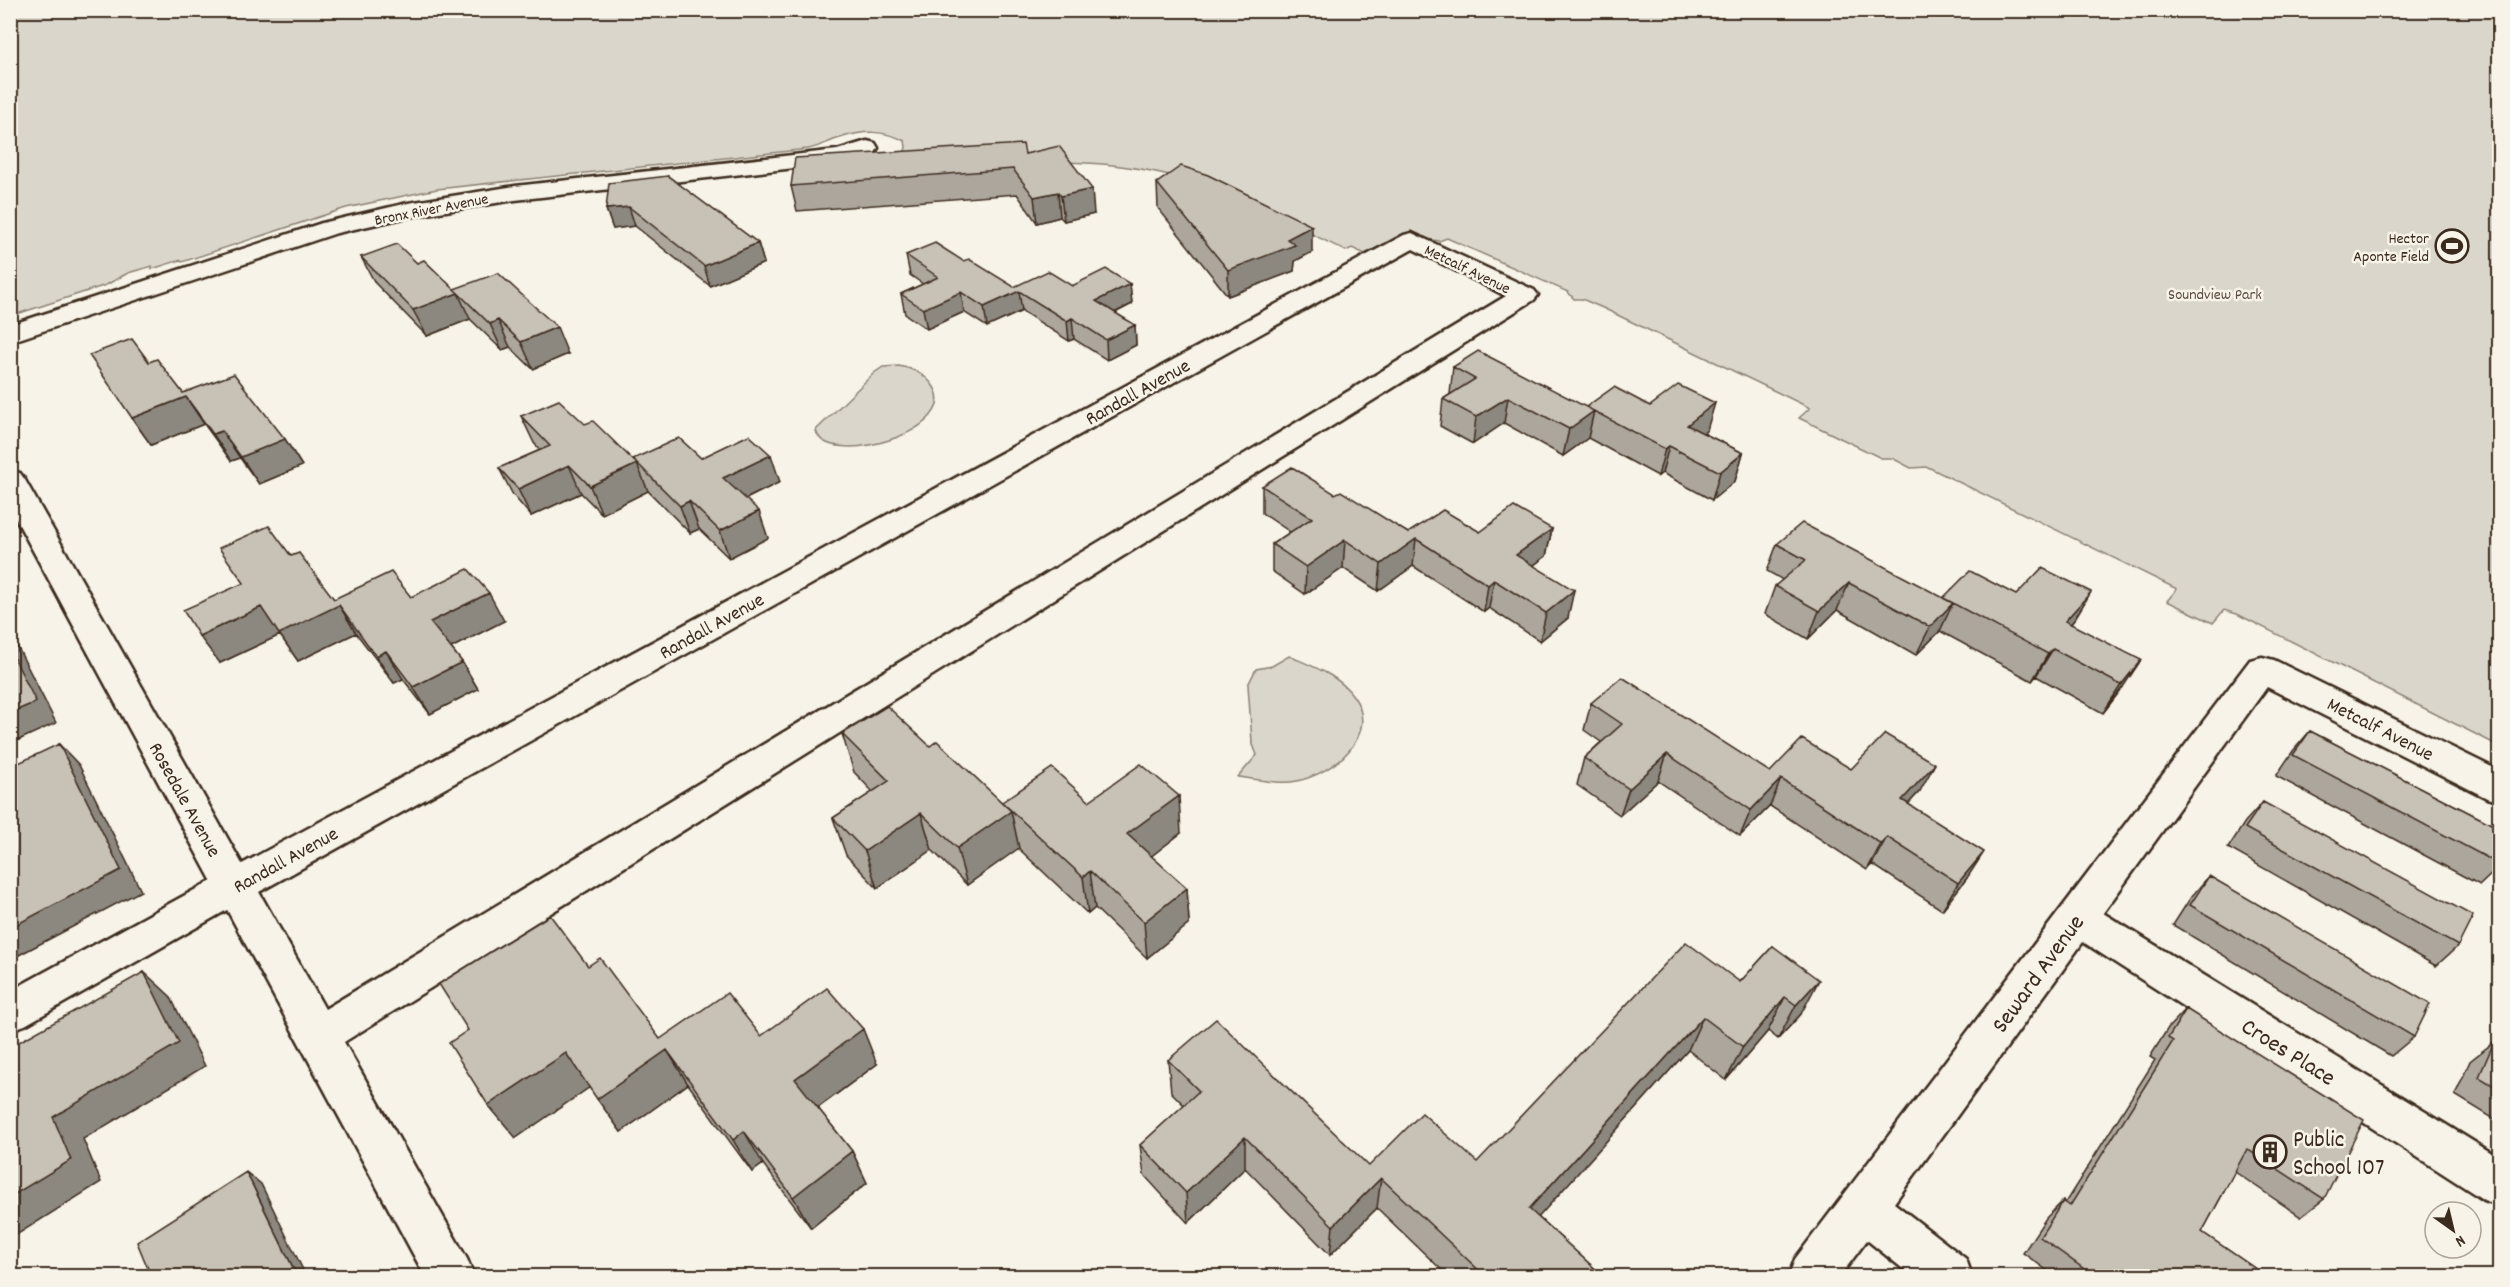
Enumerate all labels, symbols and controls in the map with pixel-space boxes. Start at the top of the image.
street label: Bronx River Avenue [373,188,490,233]
place label: Hector Aponte Field [2353,228,2429,269]
sports icon: Hector Aponte Field [2434,228,2470,264]
street label: Metcalf Avenue [1420,239,1514,301]
park label: Soundview Park [2168,284,2262,307]
street label: Randall Avenue [1081,353,1196,434]
street label: Randall Avenue [655,587,770,668]
street label: Metcalf Avenue [2321,692,2438,770]
street label: Rosedale Avenue [140,738,227,863]
street label: Randall Avenue [229,821,344,902]
street label: Seward Avenue [1985,908,2094,1041]
street label: Croes Place [2234,1011,2341,1096]
place label: Public School 107 [2293,1124,2384,1186]
building icon: Public School 107 [2252,1134,2288,1170]
north arrow [2423,1200,2483,1260]
text: N [2450,1229,2470,1252]

